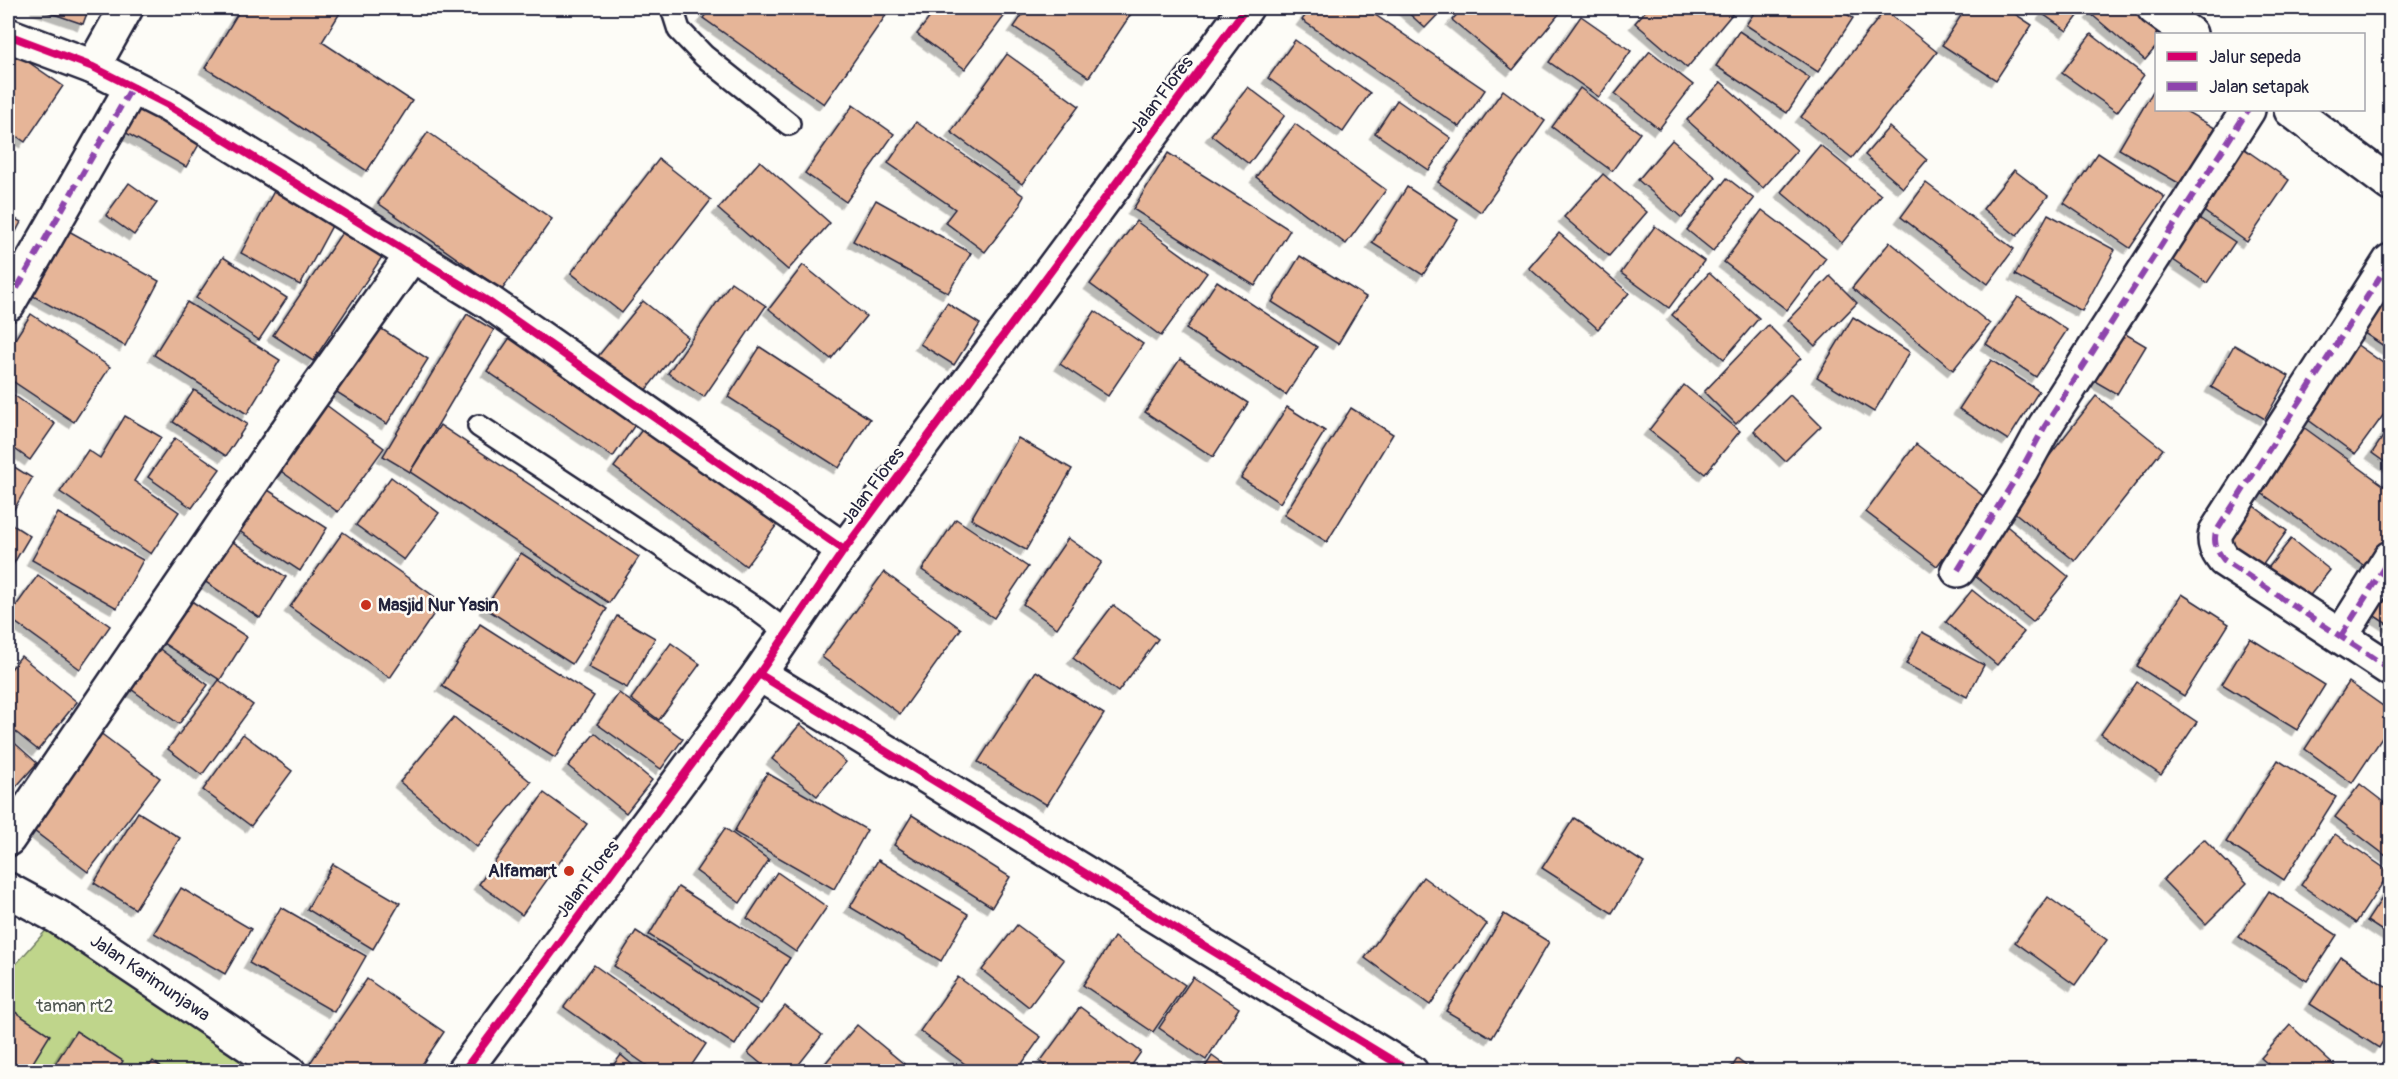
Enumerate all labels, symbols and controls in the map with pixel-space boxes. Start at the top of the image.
legend [2155,33,2365,111]
text: Jalur sepeda [2209,46,2301,69]
street label: Jalan Flores [1125,52,1199,138]
text: Jalan setapak [2209,76,2310,99]
street label: Jalan Flores [836,443,910,529]
place label: Masjid Nur Yasin [378,594,498,617]
marker: Masjid Nur Yasin [359,598,373,612]
street label: Jalan Flores [551,836,625,922]
place label: Alfamart [488,860,558,883]
marker: Alfamart [562,864,576,878]
street label: Jalan Karimunjawa [86,929,214,1027]
park label: taman rt2 [35,995,114,1018]

